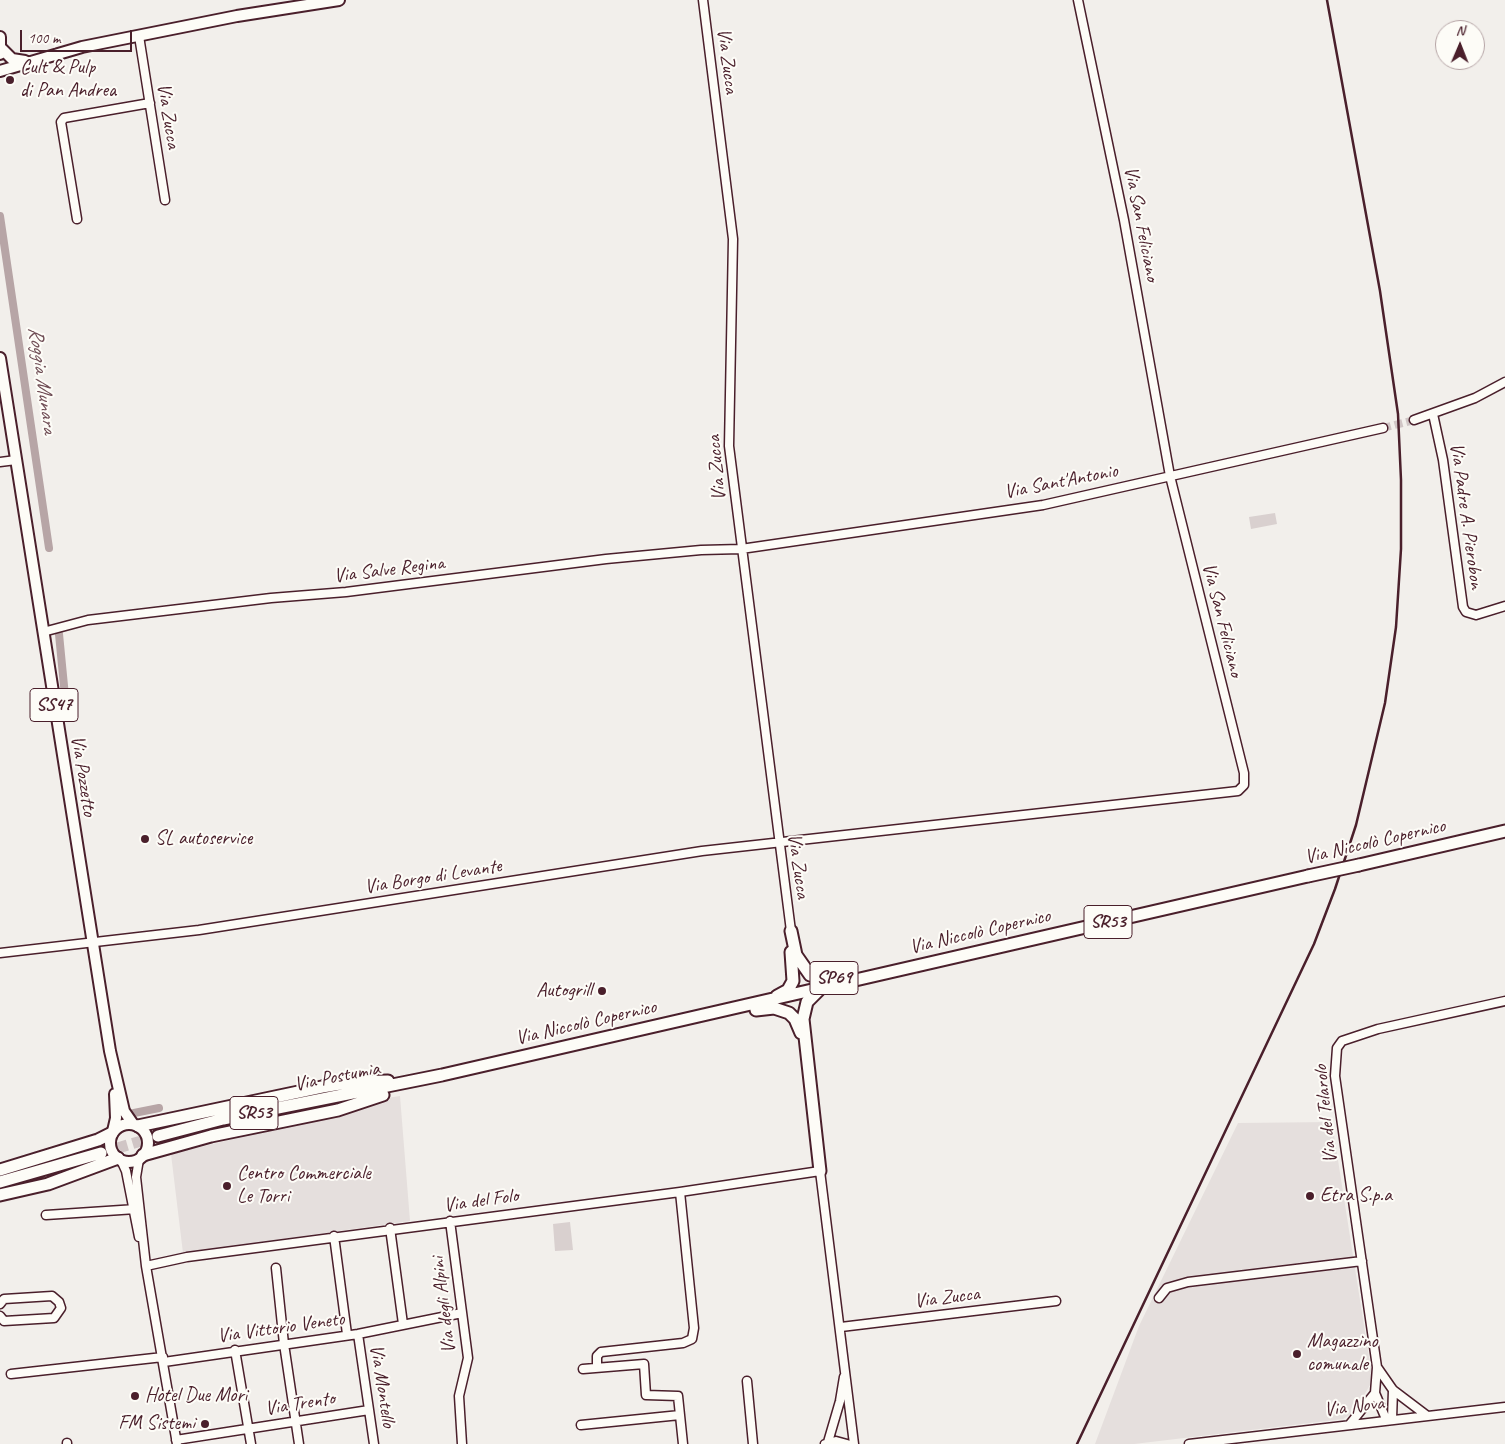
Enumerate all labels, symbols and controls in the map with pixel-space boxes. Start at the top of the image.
scale bar [22,20,135,52]
north arrow [1435,20,1485,70]
text: N [1456,22,1465,39]
street label: Via Zucca [711,27,743,95]
text: 100 m [28,29,60,48]
place label: Cult & Pulp di Pan Andrea [20,56,116,103]
marker: Cult & Pulp di Pan Andrea [4,74,16,86]
street label: Via Zucca [151,82,185,150]
street label: Via San Feliciano [1118,164,1164,284]
water label: Roggia Munara [22,325,62,435]
street label: Via Zucca [702,434,732,502]
street label: Via Padre A. Pierobon [1444,441,1488,591]
street label: Via Sant'Antonio [1002,459,1120,505]
street label: Via Salve Regina [332,551,446,589]
street label: Via San Feliciano [1196,560,1248,680]
road number: SS47 [30,688,78,722]
street label: Via Pozzetto [65,734,101,818]
street label: Via Niccolò Copernico [1302,814,1448,870]
place label: SL autoservice [155,827,252,851]
street label: Via Zucca [782,832,814,900]
marker: SL autoservice [139,833,151,845]
street label: Via Borgo di Levante [363,854,503,900]
street label: Via Niccolò Copernico [907,904,1053,960]
road number: SR53 [1084,906,1132,939]
road number: SP69 [810,961,858,994]
place label: Autogrill [536,979,592,1003]
marker: Autogrill [596,985,608,997]
street label: Via Niccolò Copernico [513,995,659,1051]
street label: Via Postumia [292,1057,382,1097]
street label: Via del Telarolo [1309,1063,1343,1165]
road number: SR53 [230,1096,278,1130]
place label: Centro Commerciale Le Torri [237,1162,371,1209]
marker: Centro Commerciale Le Torri [221,1180,233,1192]
street label: Via del Folo [442,1184,520,1218]
place label: Etra S.p.a [1320,1184,1392,1208]
marker: Etra S.p.a [1304,1190,1316,1202]
street label: Via degli Alpini [426,1255,462,1355]
street label: Via Zucca [913,1282,981,1314]
street label: Via Vittorio Veneto [216,1307,346,1349]
place label: Magazzino comunale [1307,1330,1378,1377]
street label: Via Montello [364,1343,400,1429]
marker: Magazzino comunale [1291,1348,1303,1360]
place label: Hotel Due Mori [145,1384,247,1408]
street label: Via Trento [263,1387,337,1421]
marker: Hotel Due Mori [129,1390,141,1402]
street label: Via Nova [1323,1391,1385,1423]
place label: FM Sistemi [118,1412,195,1436]
marker: FM Sistemi [199,1418,211,1430]

